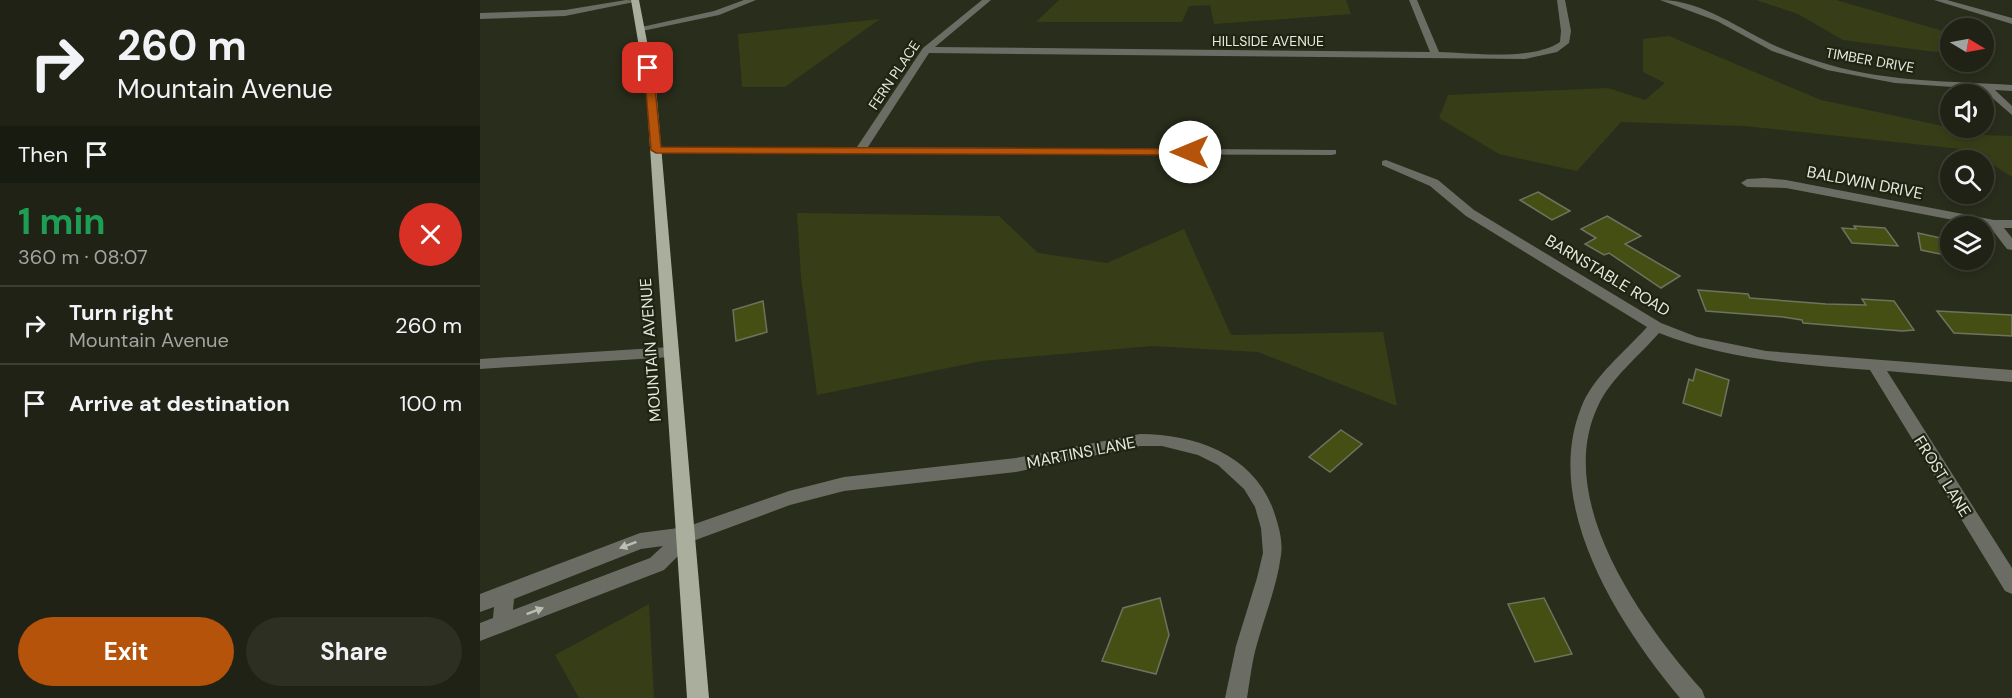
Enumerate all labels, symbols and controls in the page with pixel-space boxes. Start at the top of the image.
text: 260 m [117,18,247,73]
north arrow [1940,18,1994,72]
map controls [1940,18,1994,270]
icon: right [18,24,96,102]
street label: HILLSIDE AVENUE [1212,32,1324,50]
street label: FERN PLACE [864,37,924,113]
pin [622,42,673,93]
street label: TIMBER DRIVE [1824,43,1916,77]
icon: arrive [631,51,664,84]
text: Mountain Avenue [117,71,333,106]
button: sound [1940,84,1994,138]
position arrow [1158,120,1222,184]
icon: arrive [80,138,113,171]
text: Then [18,140,68,169]
button: search [1940,150,1994,204]
street label: BALDWIN DRIVE [1805,161,1925,204]
text: 1 min [18,198,106,245]
button: close [399,203,462,266]
button: layers [1940,216,1994,270]
street label: BARNSTABLE ROAD [1541,230,1674,321]
text: 360 m · 08:07 [18,244,148,270]
street label: MOUNTAIN AVENUE [635,277,666,423]
text: Turn right [69,298,174,327]
icon: right [18,309,51,342]
text: 260 m [395,311,462,340]
text: Mountain Avenue [69,327,229,353]
icon: arrive [18,387,51,420]
text: Arrive at destination [69,389,290,418]
text: 100 m [400,389,462,418]
street label: MARTINS LANE [1025,432,1137,473]
street label: FROST LANE [1909,432,1976,521]
one-way arrow [619,541,637,551]
one-way arrow [526,606,544,616]
button: Exit [18,617,234,686]
button: Share [246,617,462,686]

